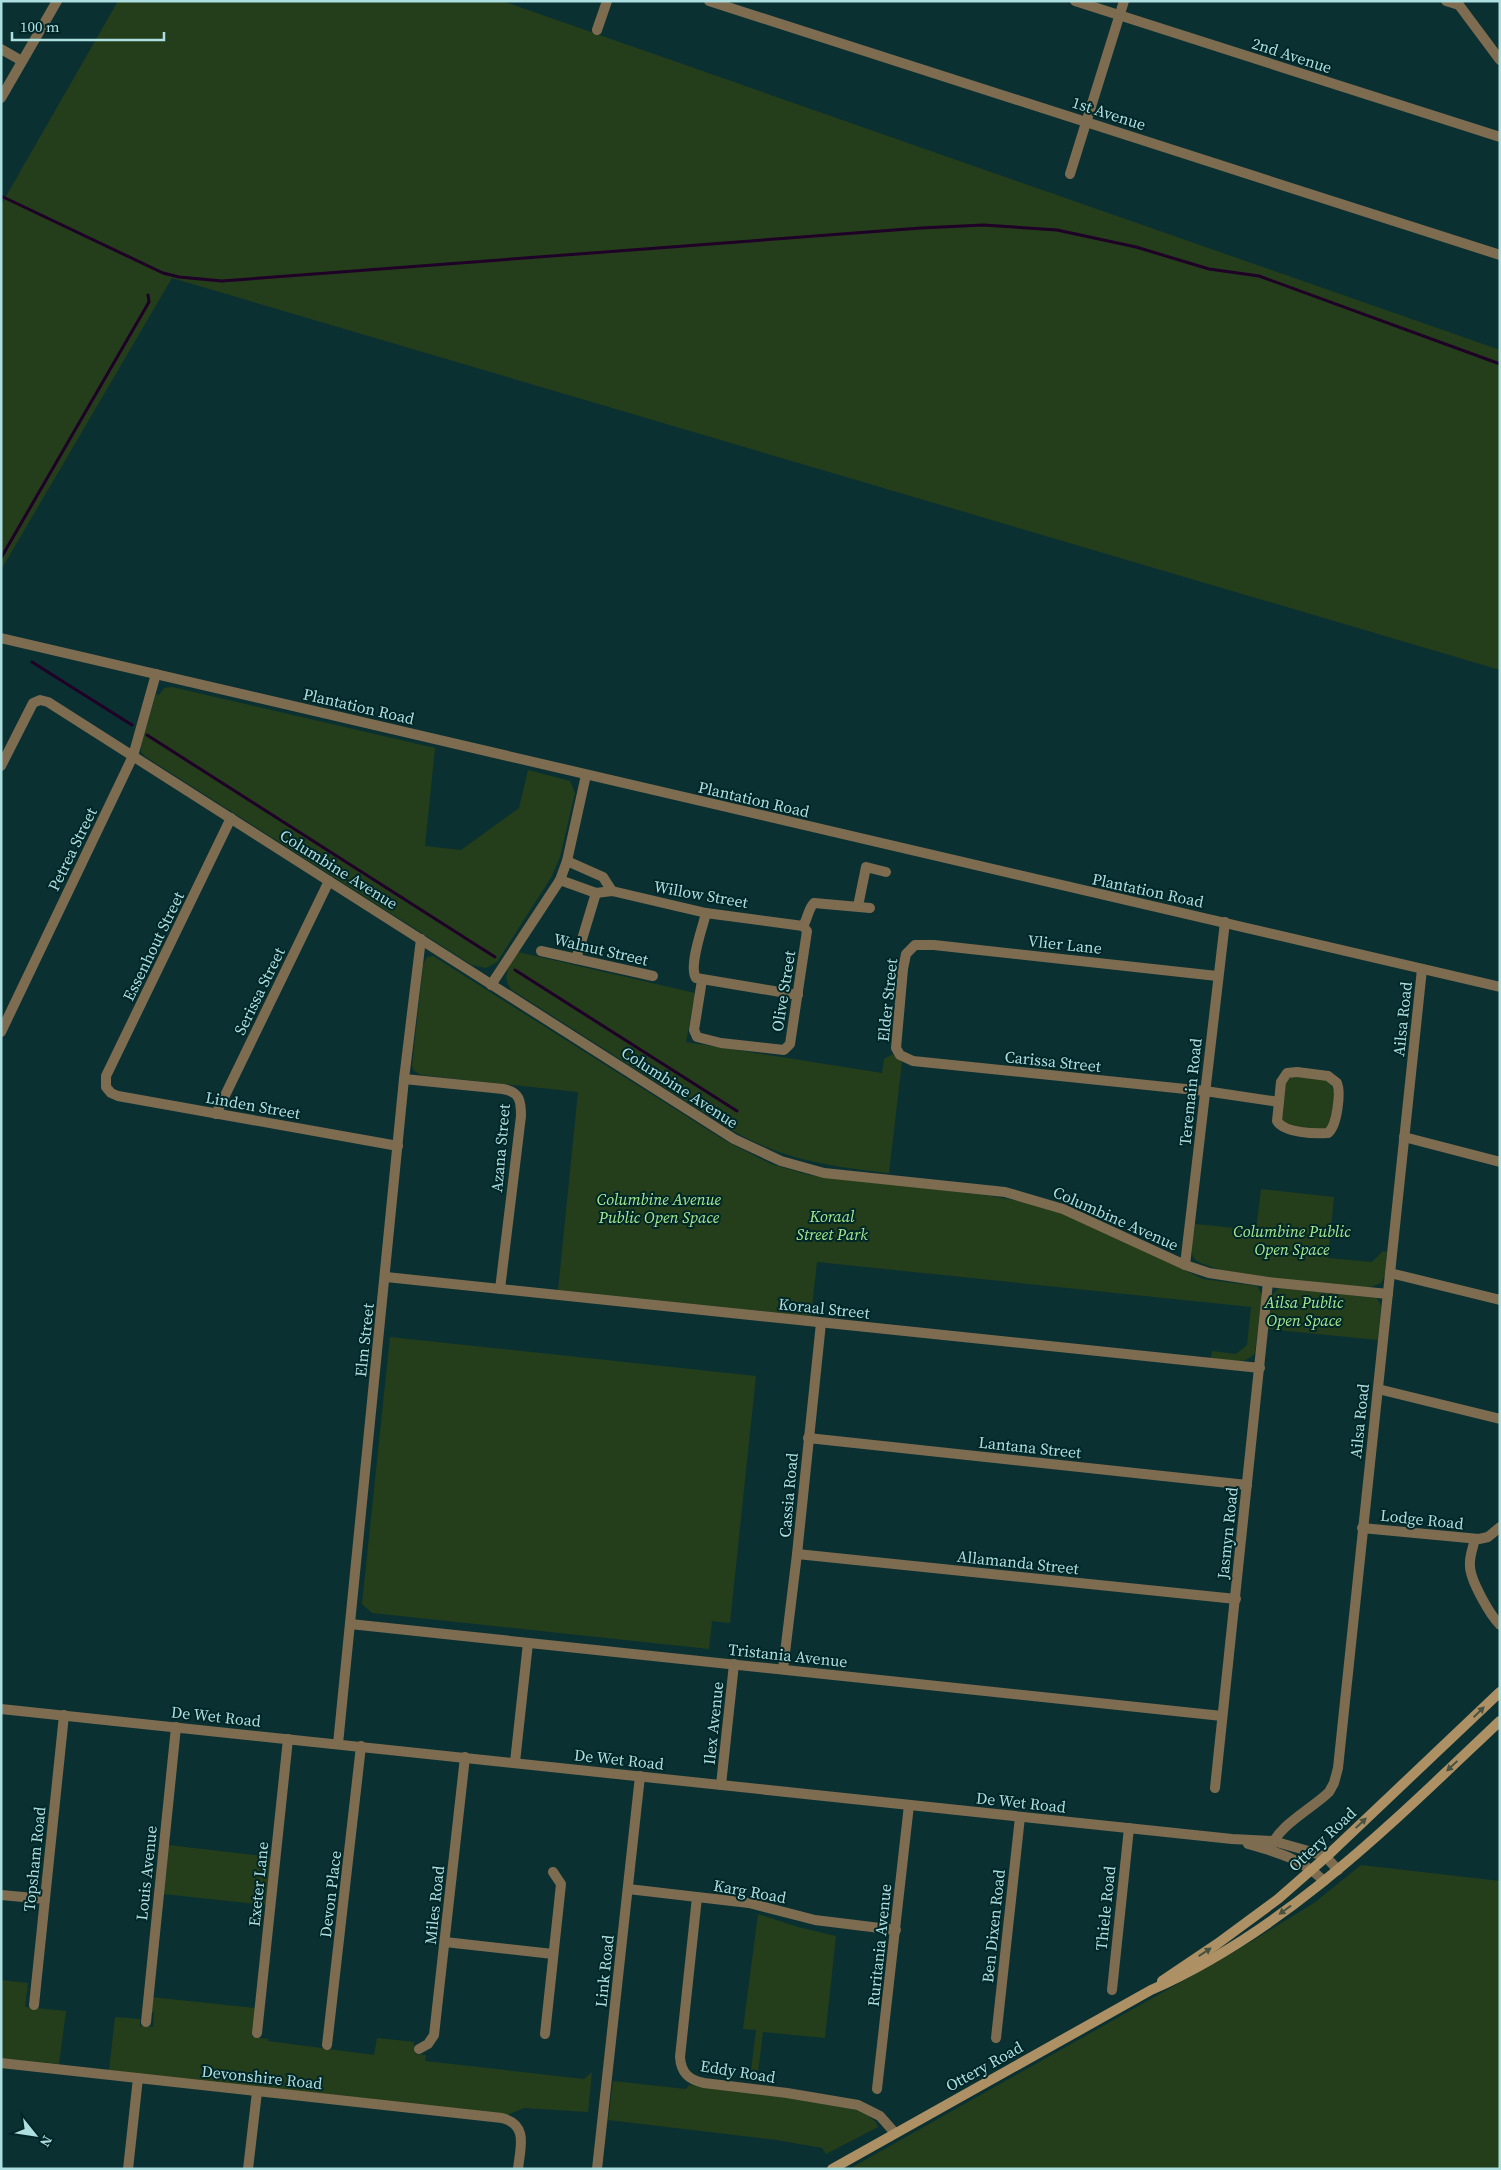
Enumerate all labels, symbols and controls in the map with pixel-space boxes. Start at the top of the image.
scale bar [12,10,165,42]
text: 100 m [20,16,60,37]
street label: 2nd Avenue [1249,32,1335,78]
street label: 1st Avenue [1069,91,1149,135]
street label: Plantation Road [301,683,417,729]
street label: Plantation Road [696,776,812,822]
street label: Petrea Street [42,803,102,894]
street label: Columbine Avenue [276,824,402,914]
street label: Plantation Road [1090,867,1206,913]
street label: Willow Street [652,875,751,913]
street label: Essenhout Street [117,887,189,1004]
street label: Walnut Street [552,927,651,971]
street label: Vlier Lane [1027,929,1103,959]
street label: Serissa Street [228,943,290,1039]
street label: Olive Street [766,948,800,1033]
street label: Elder Street [872,957,902,1043]
street label: Ailsa Road [1387,980,1417,1058]
street label: Teremain Road [1173,1037,1207,1147]
street label: Columbine Avenue [617,1041,743,1133]
street label: Carissa Street [1004,1045,1103,1077]
street label: Linden Street [204,1086,303,1124]
street label: Azana Street [485,1102,515,1193]
street label: Columbine Avenue [1050,1180,1182,1256]
park label: Columbine Avenue Public Open Space [597,1188,722,1228]
park label: Koraal Street Park [796,1205,868,1245]
park label: Columbine Public Open Space [1233,1220,1351,1260]
park label: Ailsa Public Open Space [1264,1291,1344,1331]
street label: Koraal Street [777,1292,872,1324]
street label: Elm Street [349,1301,379,1378]
street label: Ailsa Road [1344,1382,1374,1460]
street label: Lantana Street [977,1431,1083,1463]
street label: Cassia Road [773,1452,803,1538]
street label: Jasmyn Road [1211,1486,1243,1581]
street label: Lodge Road [1379,1504,1465,1534]
street label: Allamanda Street [956,1545,1081,1579]
street label: Tristania Avenue [727,1638,849,1672]
street label: Ilex Avenue [698,1680,728,1766]
street label: De Wet Road [170,1700,262,1732]
one-way arrow [1473,1706,1485,1718]
street label: De Wet Road [573,1743,665,1775]
one-way arrow [1446,1760,1458,1772]
street label: De Wet Road [975,1786,1067,1818]
street label: Ottery Road [1283,1802,1361,1876]
street label: Topsham Road [18,1805,50,1913]
one-way arrow [1355,1817,1367,1829]
street label: Louis Avenue [130,1824,162,1922]
street label: Exeter Lane [243,1840,273,1928]
street label: Devon Place [314,1849,346,1939]
street label: Miles Road [419,1865,449,1945]
street label: Thiele Road [1090,1865,1120,1951]
street label: Ben Dixen Road [976,1868,1010,1984]
street label: Karg Road [712,1874,788,1908]
street label: Ruritania Avenue [862,1883,896,2007]
one-way arrow [1278,1905,1292,1915]
street label: Link Road [589,1934,619,2008]
one-way arrow [1199,1947,1212,1956]
street label: Ottery Road [941,2036,1027,2096]
street label: Eddy Road [699,2054,777,2088]
street label: Devonshire Road [200,2060,324,2094]
north arrow [10,2110,60,2160]
text: N [35,2132,57,2151]

